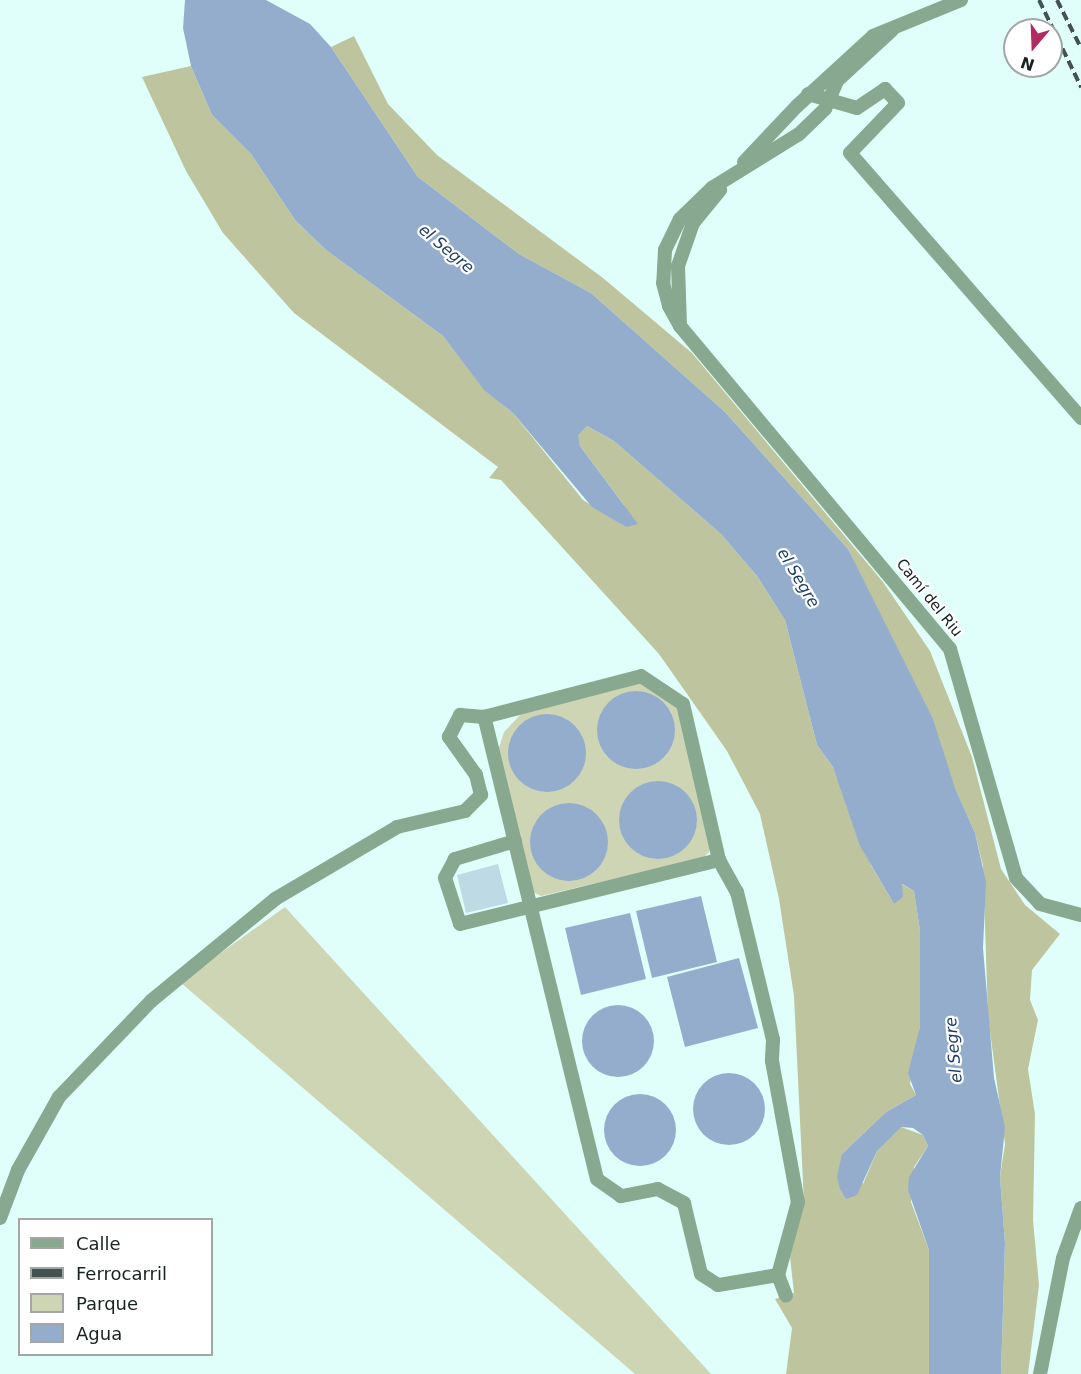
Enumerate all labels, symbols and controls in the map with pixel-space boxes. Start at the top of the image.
north arrow [1003,18,1063,78]
text: N [1018,52,1037,75]
water label: el Segre [415,220,477,278]
water label: el Segre [773,545,823,611]
street label: Camí del Riu [892,555,966,641]
water label: el Segre [942,1016,966,1084]
legend [18,1218,213,1356]
text: Calle [76,1233,121,1254]
text: Ferrocarril [76,1263,167,1284]
text: Parque [76,1293,138,1314]
text: Agua [76,1323,122,1344]

